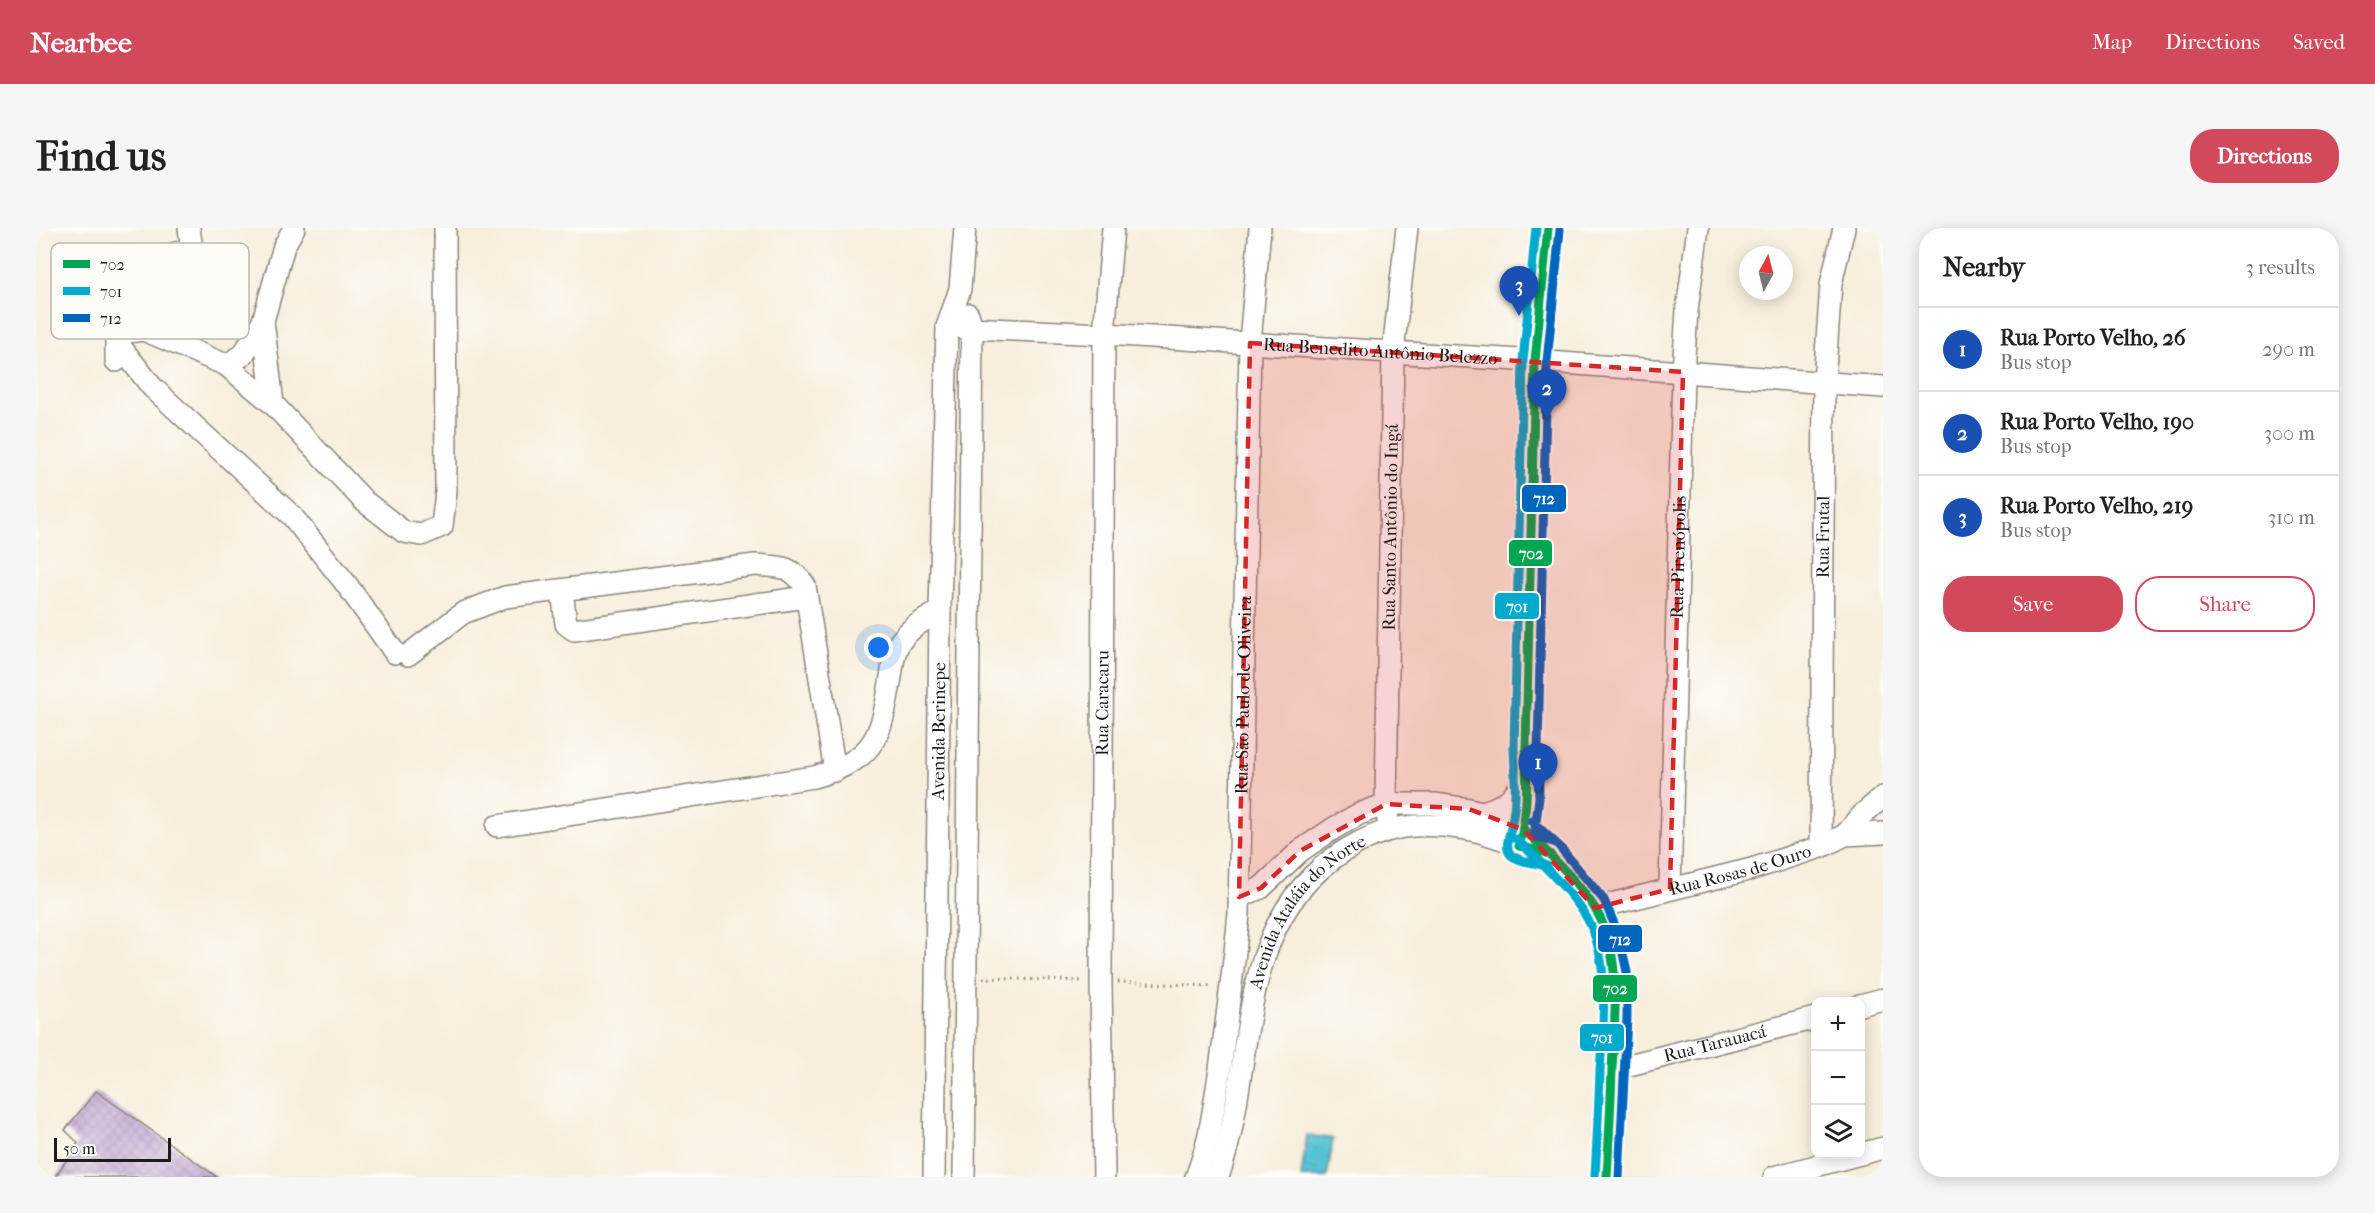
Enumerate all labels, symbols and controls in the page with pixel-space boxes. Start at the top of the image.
text: Nearbee [30,26,132,59]
text: Map [2092,30,2132,54]
text: Directions [2165,30,2260,54]
text: Saved [2293,30,2345,54]
button: Directions [2190,129,2339,183]
text: Find us [36,132,166,181]
legend [51,243,249,339]
north arrow [1739,246,1793,300]
text: Nearby [1943,252,2025,283]
text: 702 [100,255,125,274]
text: 3 results [2246,256,2315,279]
pin: 3 [1500,266,1538,316]
text: 701 [100,282,122,301]
text: 712 [100,309,122,328]
text: Rua Porto Velho, 26 [2000,325,2186,351]
street label: Rua Benedito Antônio Belezzo [1262,334,1498,370]
text: 1 [1959,338,1966,361]
text: 290 m [2262,338,2315,361]
text: Bus stop [2000,351,2072,374]
pin: 2 [1528,370,1566,419]
text: Rua Porto Velho, 190 [2000,409,2194,435]
text: 2 [1957,422,1968,445]
text: 300 m [2264,422,2315,445]
street label: Rua Santo Antônio do Ingá [1379,423,1403,631]
text: Bus stop [2000,435,2072,458]
line badge: 712 [1521,484,1567,513]
text: 712 [1532,489,1555,508]
text: Rua Porto Velho, 219 [2000,493,2193,519]
street label: Rua Pirenópolis [1667,495,1691,619]
street label: Rua Frutal [1813,496,1834,578]
text: 3 [1958,506,1967,529]
text: 310 m [2268,506,2315,529]
text: Bus stop [2000,519,2072,542]
line badge: 702 [1508,539,1553,567]
text: 702 [1518,544,1543,563]
button: Save [1943,576,2123,632]
button: Share [2135,576,2315,632]
line badge: 701 [1494,592,1540,620]
street label: Rua São Paulo de Oliveira [1231,595,1256,795]
text: 701 [1505,597,1528,616]
your location [864,633,893,662]
street label: Rua Caracaru [1092,650,1114,756]
street label: Avenida Berinepe [928,662,950,801]
pin: 1 [1518,744,1558,793]
street label: Avenida Ataláia do Norte [1245,831,1369,992]
street label: Rua Rosas de Ouro [1667,841,1814,900]
line badge: 712 [1597,924,1643,953]
text: 712 [1608,930,1631,949]
line badge: 702 [1592,974,1638,1003]
text: 702 [1602,979,1627,998]
map controls [1811,997,1865,1159]
button: + [1811,997,1865,1051]
street label: Rua Tarauacá [1662,1021,1769,1067]
line badge: 701 [1579,1023,1625,1052]
text: 701 [1590,1028,1613,1047]
button: − [1811,1051,1865,1105]
button: layers [1811,1105,1865,1159]
scale bar [54,1135,171,1162]
text: 50 m [63,1139,95,1158]

